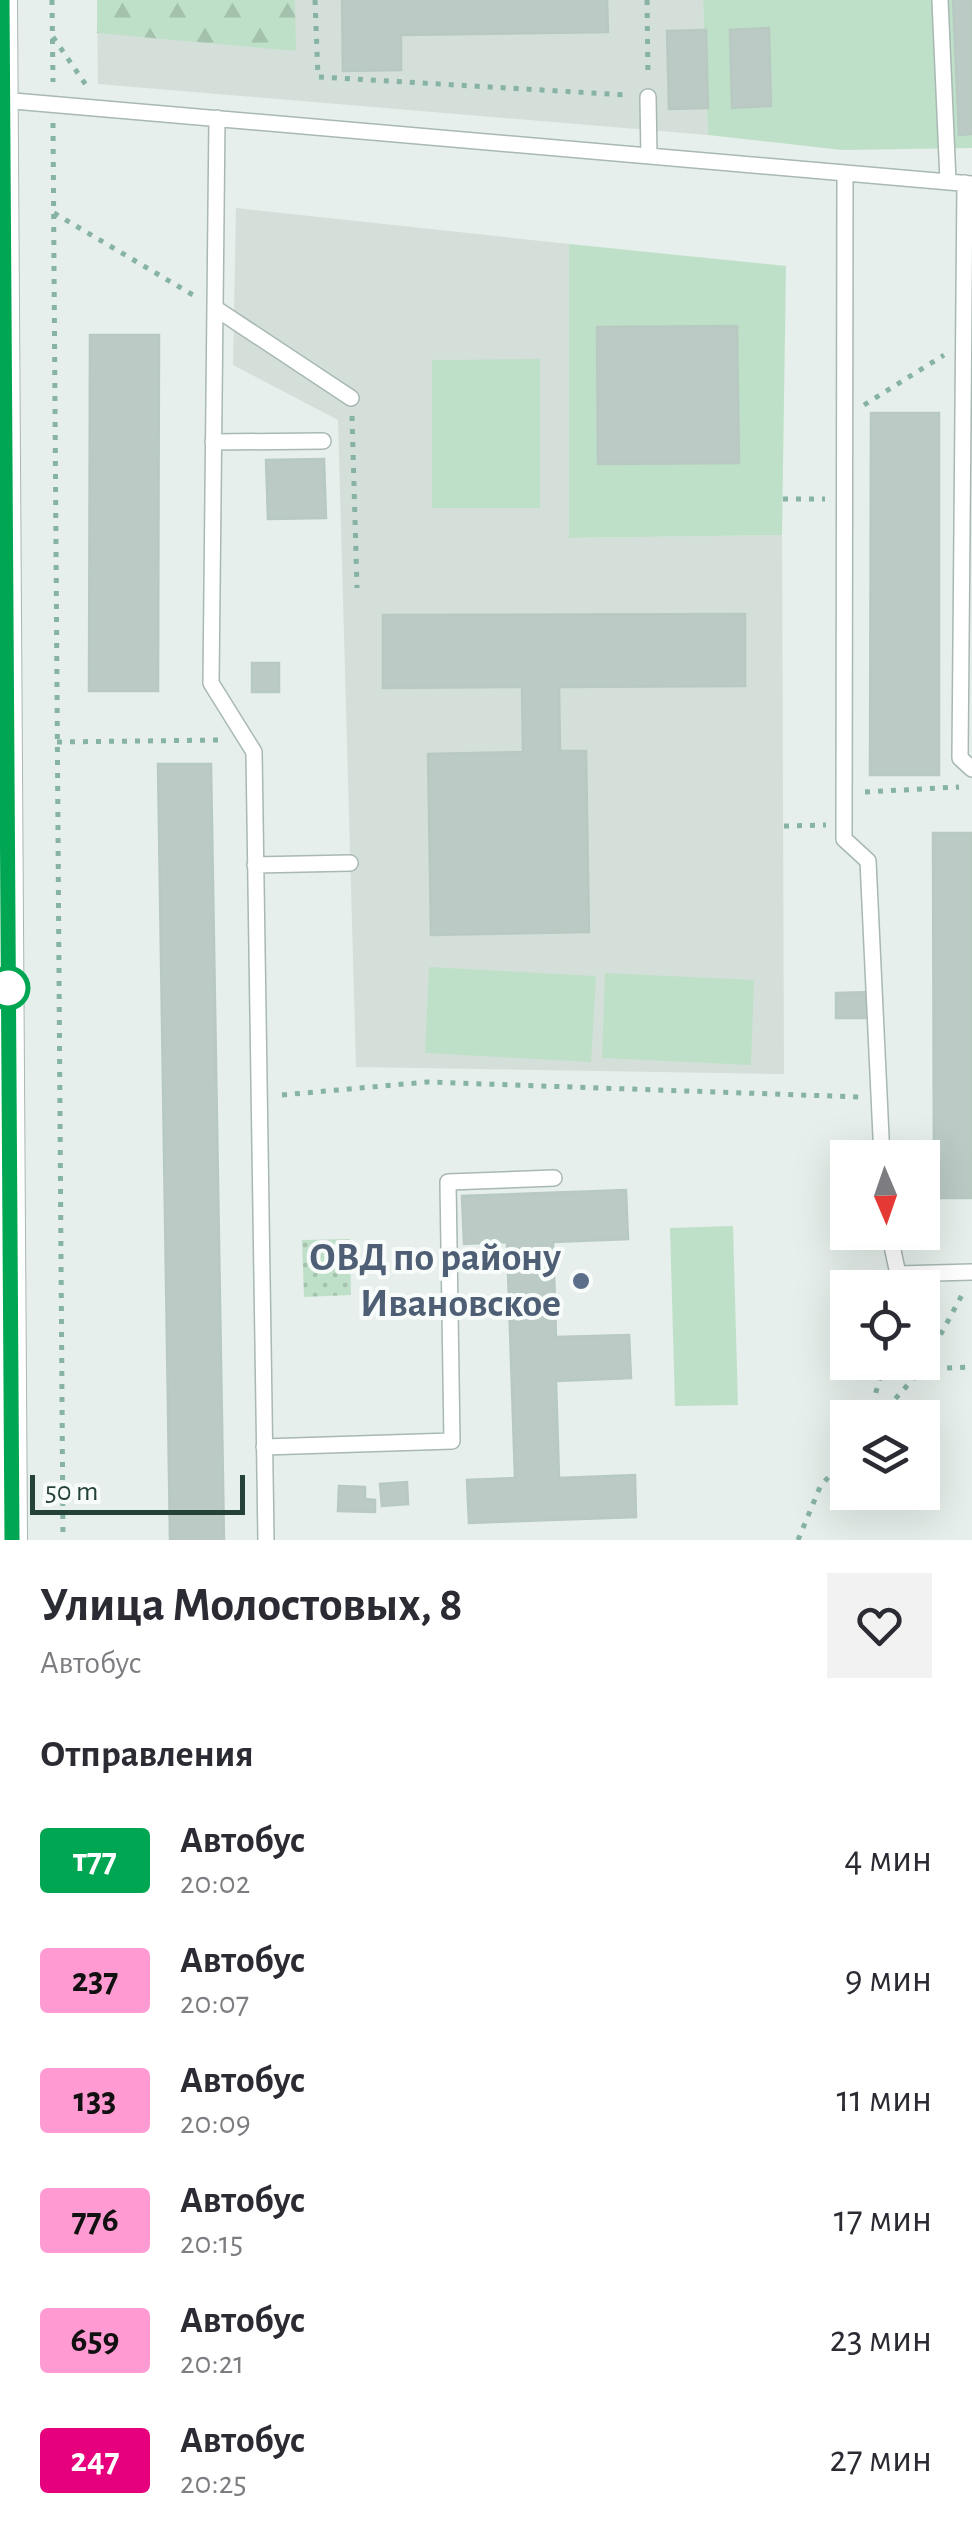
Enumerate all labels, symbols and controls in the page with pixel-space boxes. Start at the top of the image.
unlabelled marker [0,967,29,1009]
north arrow [830,1140,940,1250]
map controls [830,1140,940,1510]
place label: ОВД по району Ивановское [309,1238,561,1324]
marker: ОВД по району Ивановское [570,1270,592,1292]
button: locate [830,1270,940,1380]
button: layers [830,1400,940,1510]
scale bar [30,1470,245,1514]
text: 50 m [45,1478,99,1506]
button: heart [827,1573,932,1678]
text: Улица Молостовых, 8 [40,1582,463,1630]
text: Автобус [40,1647,142,1679]
text: Отправления [40,1736,254,1774]
text: Автобус [180,1822,305,1860]
text: 4 мин [844,1841,932,1879]
text: т77 [73,1843,117,1878]
text: 20:02 [180,1867,250,1899]
text: Автобус [180,1942,305,1980]
text: 9 мин [845,1961,932,1999]
text: 237 [72,1963,118,1998]
text: 20:07 [180,1987,249,2019]
text: Автобус [180,2062,305,2100]
text: 11 мин [836,2081,932,2119]
text: 133 [74,2083,116,2118]
text: 20:09 [180,2107,251,2139]
text: Автобус [180,2182,305,2220]
text: 17 мин [834,2201,932,2239]
text: 776 [71,2203,119,2238]
text: 20:15 [180,2227,243,2259]
text: Автобус [180,2302,305,2340]
text: 23 мин [830,2321,932,2359]
text: 659 [71,2323,119,2358]
text: 20:21 [180,2347,244,2379]
text: Автобус [180,2422,305,2460]
text: 27 мин [829,2441,932,2479]
text: 247 [70,2443,120,2478]
text: 20:25 [180,2467,247,2499]

